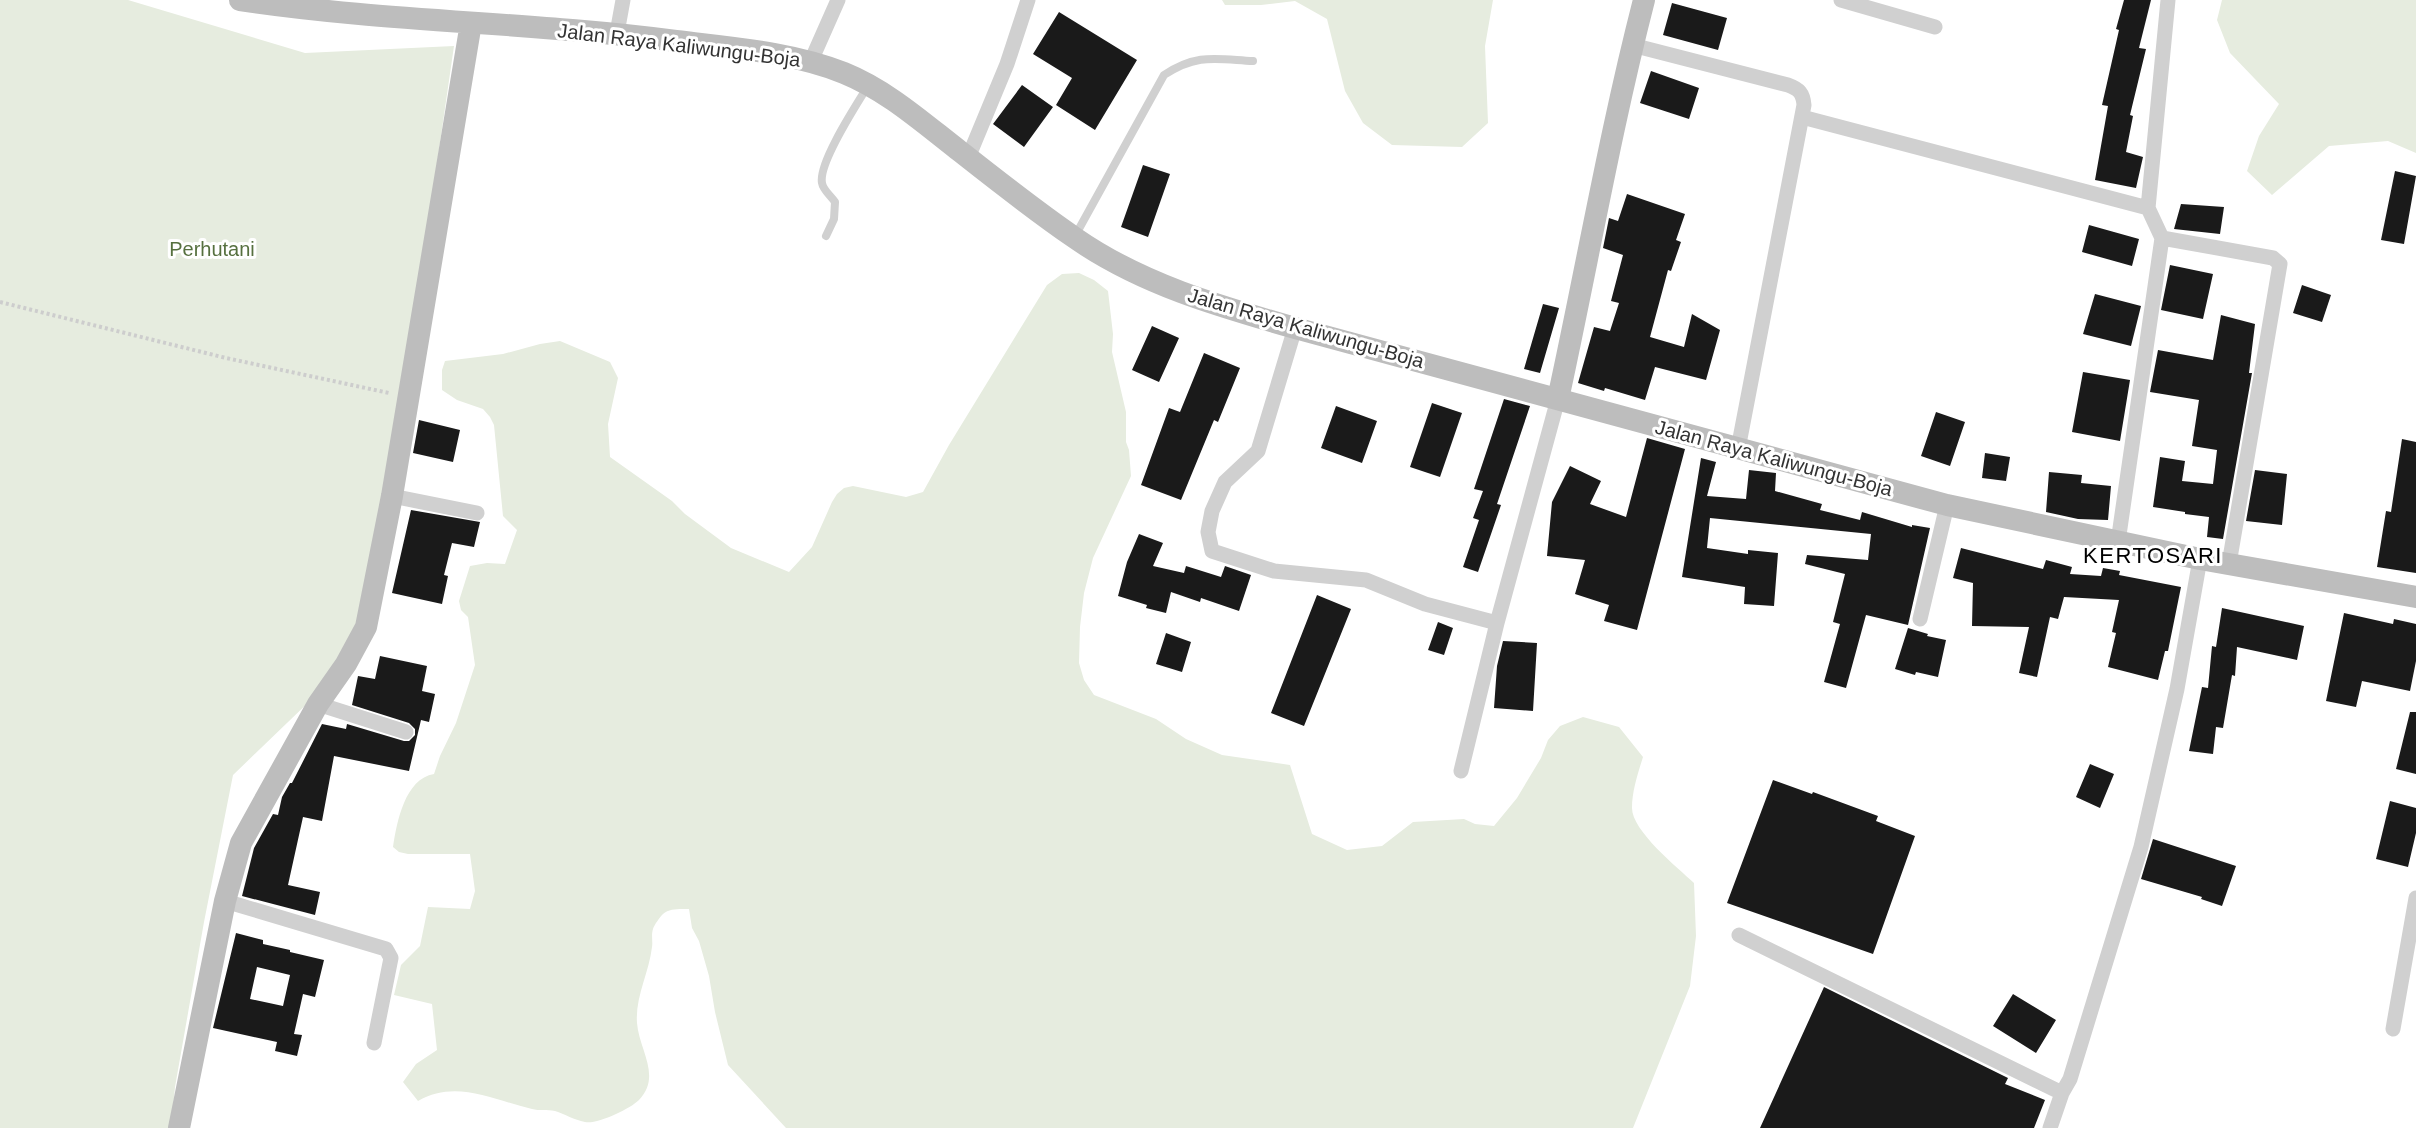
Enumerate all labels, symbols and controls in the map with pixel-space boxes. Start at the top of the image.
street label: Jalan Raya Kaliwungu-Boja [556,19,803,71]
park label: Perhutani [169,238,255,260]
street label: Jalan Raya Kaliwungu-Boja [1185,284,1427,373]
street label: Jalan Raya Kaliwungu-Boja [1653,416,1896,501]
district label: KERTOSARI [2083,543,2223,568]

